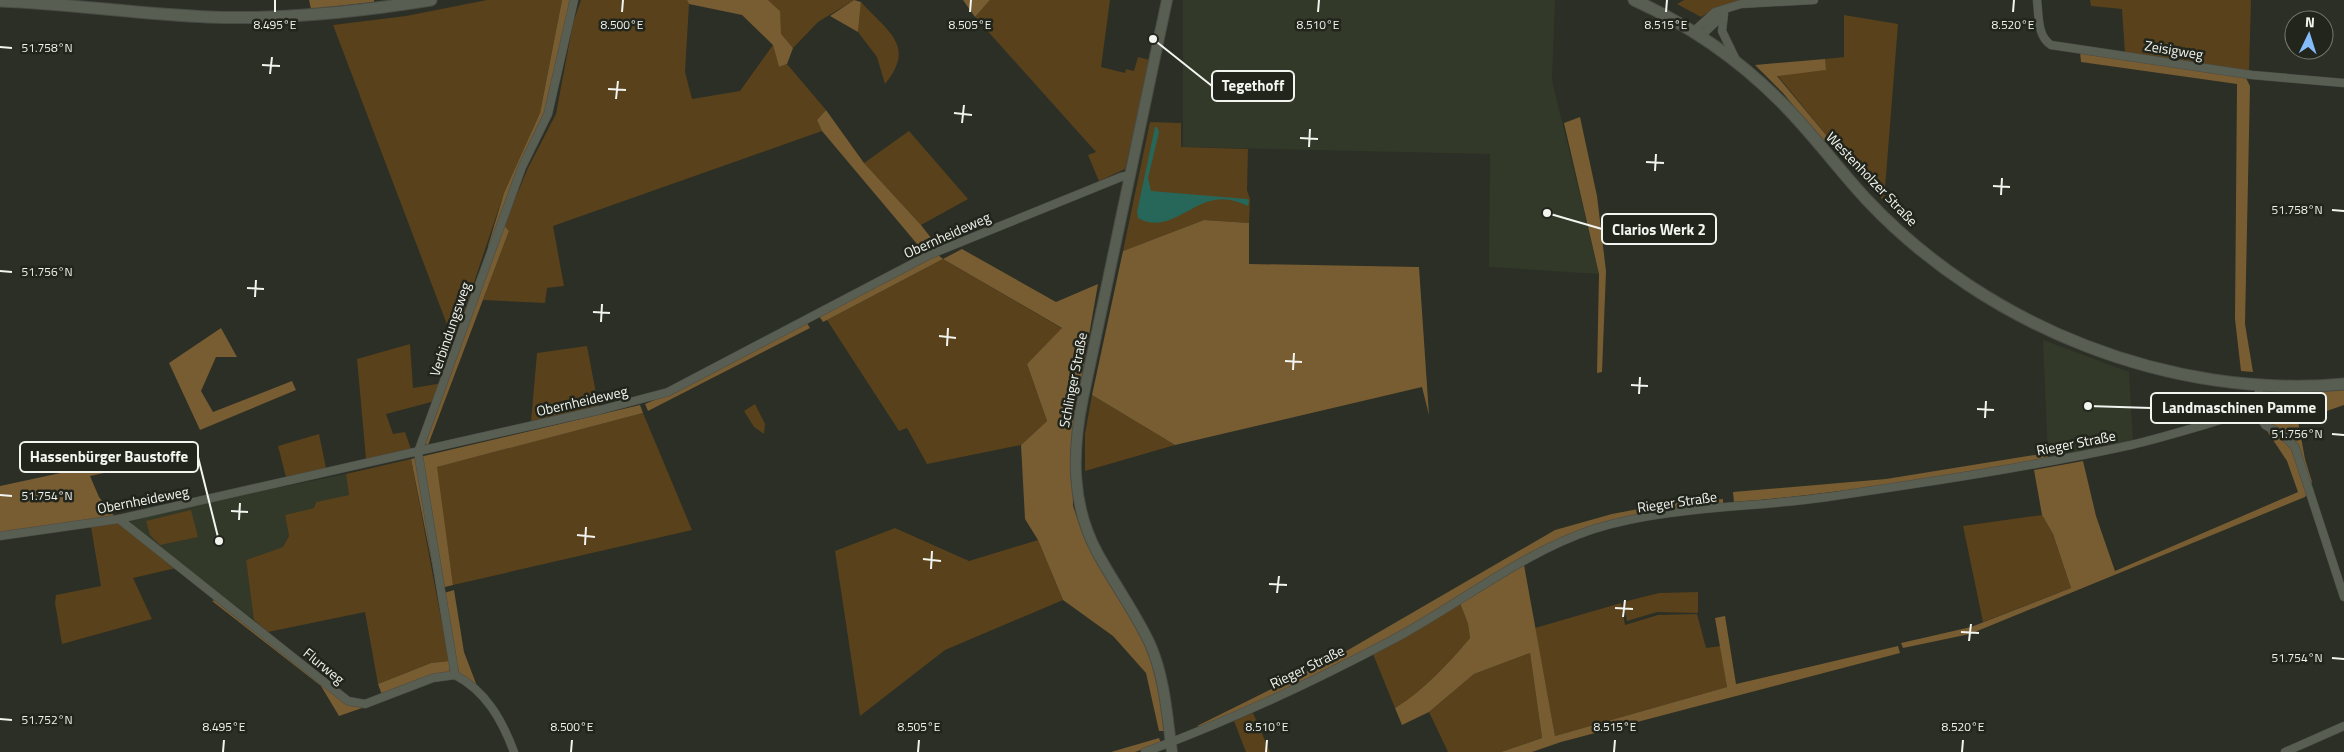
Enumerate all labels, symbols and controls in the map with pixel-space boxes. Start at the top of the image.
north arrow [2284,10,2334,60]
text: N [2304,11,2316,32]
text: 8.495°E [254,15,297,34]
text: 8.500°E [601,15,644,34]
text: 8.505°E [949,15,992,34]
text: 8.510°E [1297,15,1340,34]
text: 8.515°E [1645,15,1688,34]
text: 8.520°E [1992,15,2035,34]
street label: Zeisigweg [2143,35,2205,65]
text: 51.758°N [21,38,73,57]
callout: Tegethoff [1212,71,1294,101]
text: Tegethoff [1222,74,1285,97]
street label: Westenholzer Straße [1822,127,1923,231]
text: 51.758°N [2271,200,2323,219]
street label: Obernheideweg [900,206,994,263]
callout: Clarios Werk 2 [1602,214,1716,244]
text: Clarios Werk 2 [1612,218,1706,241]
text: 51.756°N [21,262,73,281]
street label: Verbindungsweg [424,279,475,379]
street label: Schlinger Straße [1053,331,1092,429]
street label: Obernheideweg [534,380,630,421]
callout: Landmaschinen Pamme [2151,393,2326,423]
text: Landmaschinen Pamme [2162,396,2316,419]
text: 51.756°N [2271,424,2323,443]
street label: Rieger Straße [2034,425,2117,460]
callout: Hassenbürger Baustoffe [20,442,198,472]
text: Hassenbürger Baustoffe [30,445,189,468]
street label: Obernheideweg [95,480,191,519]
text: 51.754°N [21,486,73,505]
street label: Rieger Straße [1636,486,1718,517]
street label: Rieger Straße [1266,640,1347,694]
street label: Flurweg [299,642,349,689]
text: 51.754°N [2271,648,2323,667]
text: 51.752°N [21,710,73,729]
text: 8.495°E [203,717,246,736]
text: 8.500°E [551,717,594,736]
text: 8.505°E [898,717,941,736]
text: 8.510°E [1246,717,1289,736]
text: 8.515°E [1594,717,1637,736]
text: 8.520°E [1942,717,1985,736]

